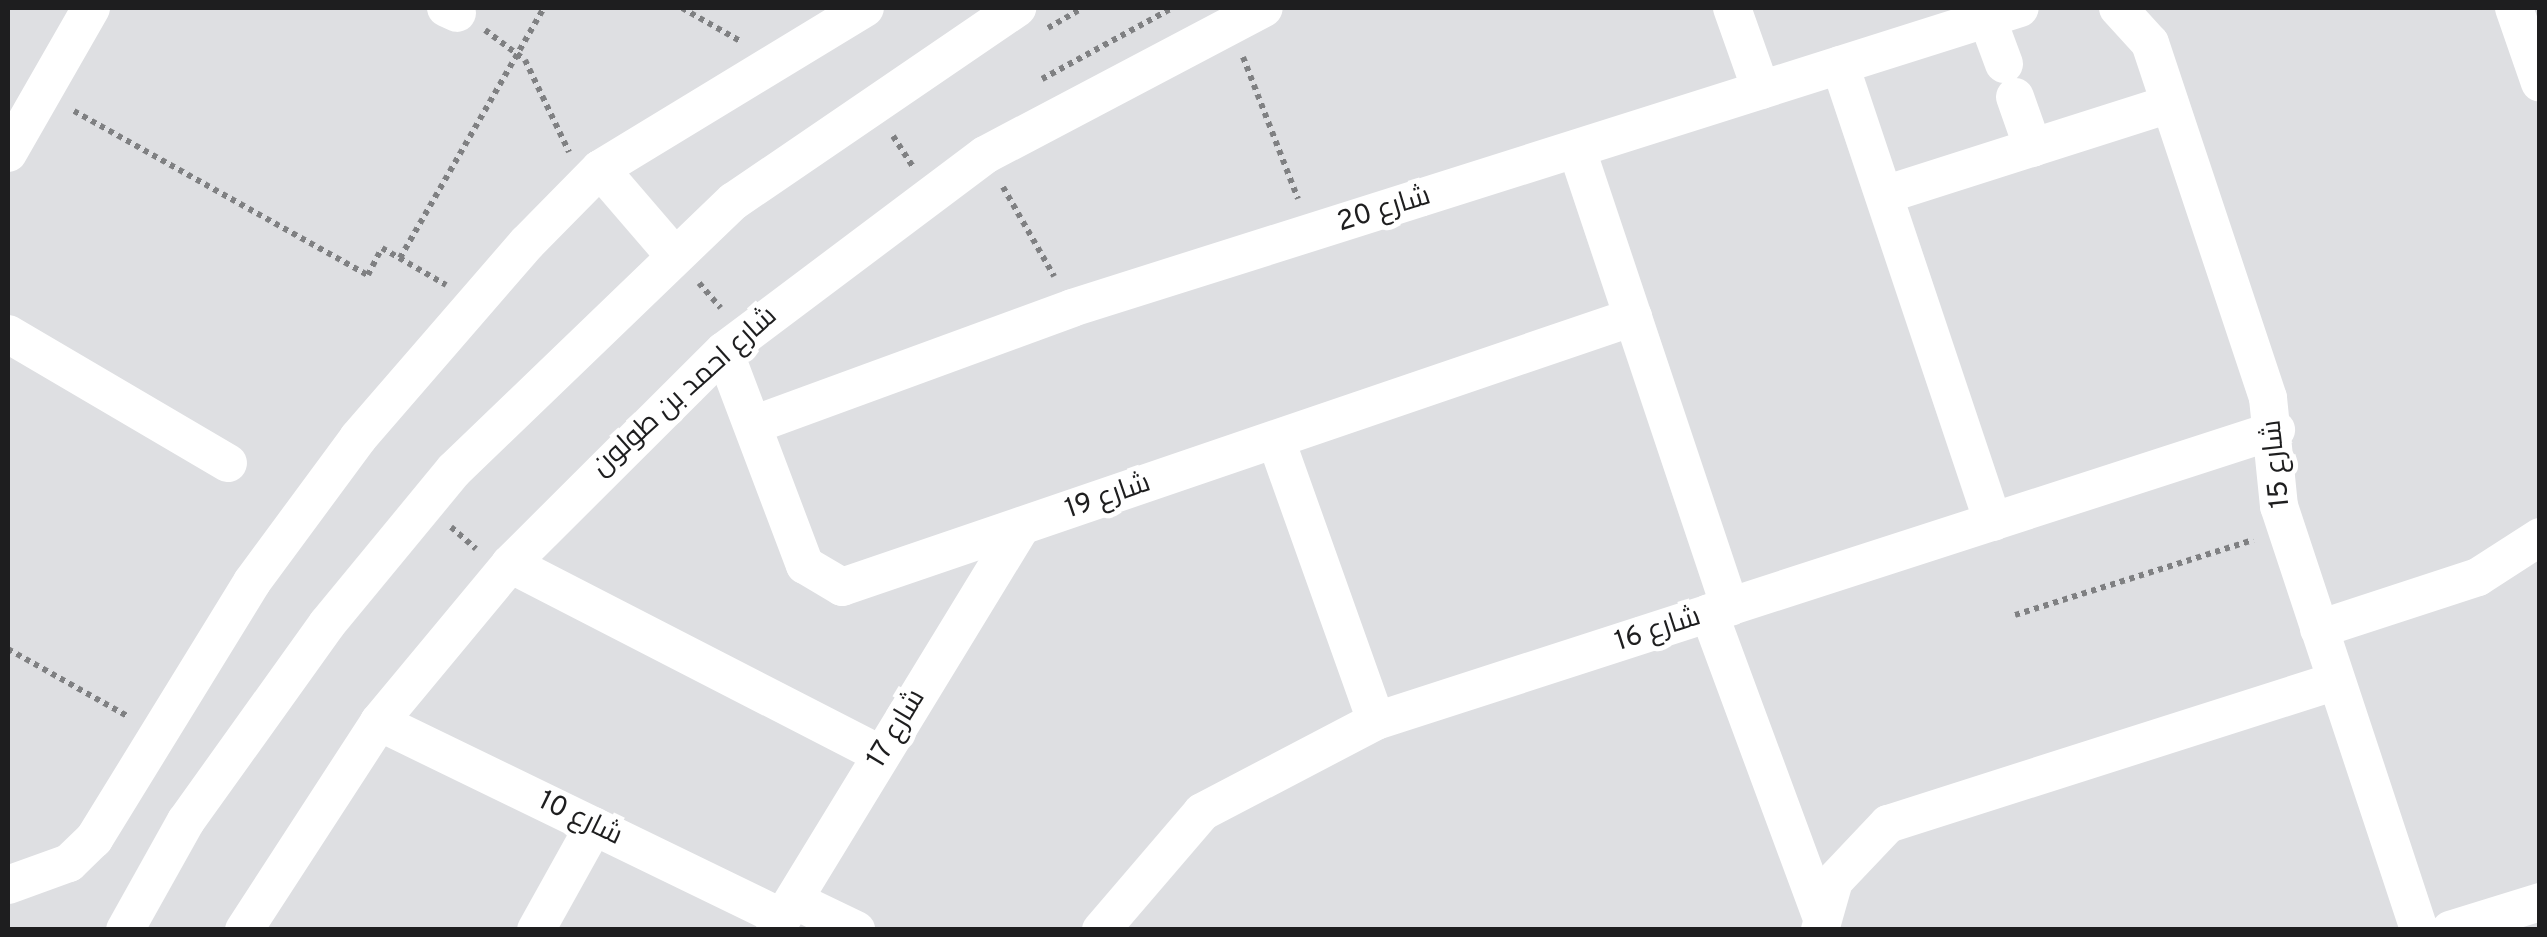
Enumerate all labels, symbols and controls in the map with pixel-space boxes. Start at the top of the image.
street label: شارع 20 [1333,180,1435,240]
street label: شارع احمد بن طولون [586,300,784,484]
street label: شارع 15 [2256,418,2298,510]
street label: شارع 19 [1061,467,1155,527]
street label: شارع 16 [1611,600,1705,660]
street label: شارع 17 [861,684,933,774]
street label: شارع 10 [533,784,627,854]

